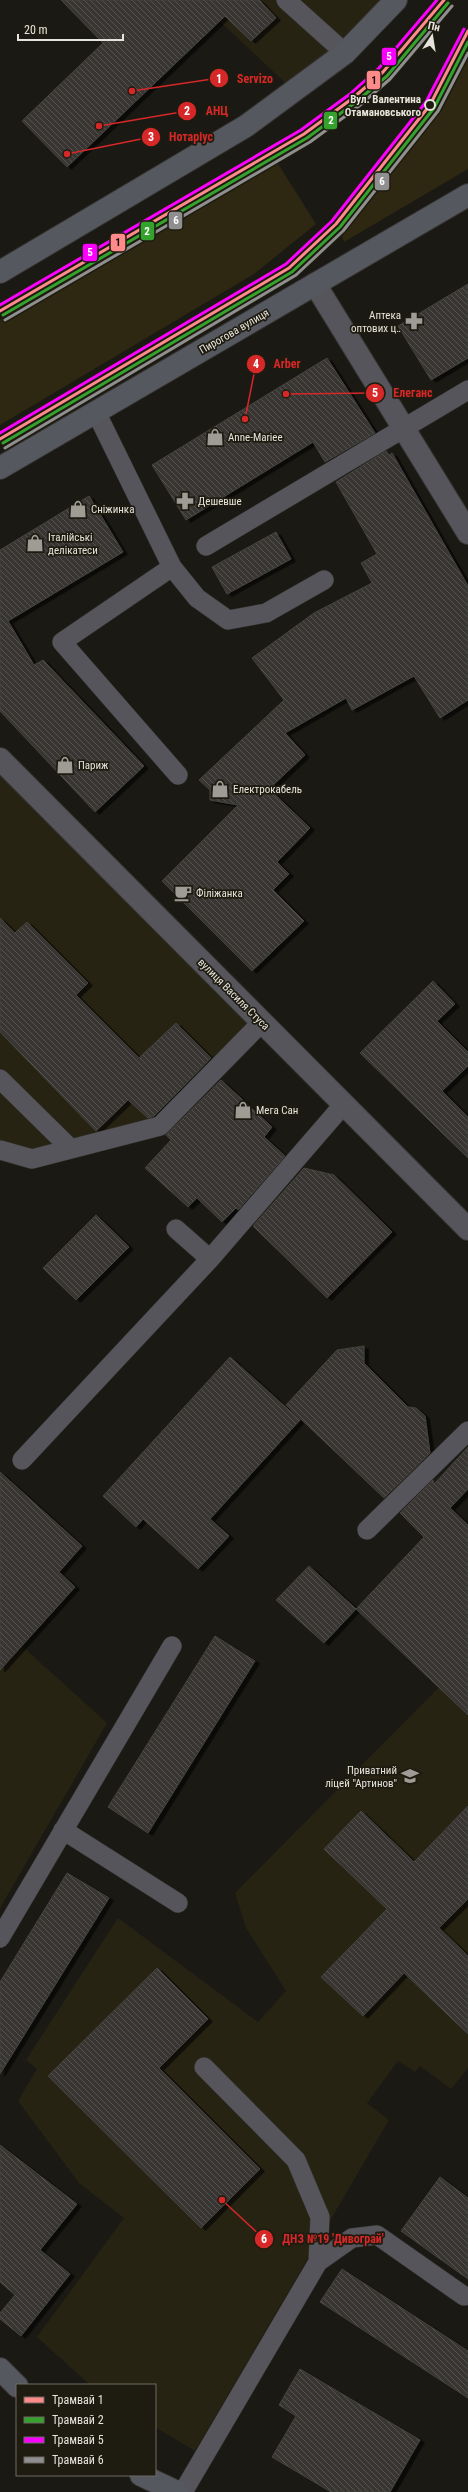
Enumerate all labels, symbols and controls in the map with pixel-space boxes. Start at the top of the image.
scale bar [18,16,123,42]
north arrow [412,16,452,56]
text: Пн [427,19,441,34]
text: 20 m [24,23,48,37]
line badge: 5 [381,47,397,66]
text: 5 [386,50,392,63]
callout: Servizo [209,66,281,90]
line badge: 1 [366,70,381,90]
text: 1 [216,72,222,86]
text: Servizo [237,72,273,86]
text: 1 [371,74,377,87]
place label: Вул. Валентина Отамановського [345,93,422,119]
callout: АНЦ [177,99,236,123]
marker: Вул. Валентина Отамановського [424,99,436,111]
text: 2 [184,104,190,118]
text: АНЦ [206,104,228,118]
line badge: 2 [323,111,338,130]
text: 2 [328,114,334,127]
callout: Нотаріус [141,125,221,149]
text: 3 [148,130,154,144]
text: Нотаріус [169,130,213,144]
line badge: 6 [374,172,390,191]
text: 6 [379,175,385,188]
line badge: 6 [168,211,183,230]
text: 6 [173,214,179,227]
line badge: 2 [140,221,155,241]
text: 2 [144,225,150,238]
line badge: 1 [110,233,126,252]
text: 1 [115,236,121,249]
line badge: 5 [82,243,98,262]
text: 5 [87,246,93,259]
street label: Пирогова вулиця [197,306,271,357]
place label: Аптека оптових ц‥ [351,309,401,335]
pharmacy icon: Аптека оптових ц‥ [404,311,424,331]
callout: Arber [246,352,308,376]
text: 4 [253,357,259,371]
text: Arber [274,357,300,371]
callout: Елеганс [365,381,440,405]
text: 5 [372,386,378,400]
text: Елеганс [393,386,433,400]
shop icon: Anne-Mariee [205,427,225,447]
place label: Anne-Mariee [228,431,283,444]
pharmacy icon: Дешевше [175,491,195,511]
place label: Дешевше [198,495,242,508]
shop icon: Сніжинка [68,499,88,519]
place label: Сніжинка [91,503,134,516]
place label: Італійські делікатеси [48,531,98,557]
shop icon: Італійські делікатеси [25,533,45,553]
shop icon: Париж [55,755,75,775]
place label: Париж [78,759,109,772]
shop icon: Електрокабель [210,779,230,799]
place label: Електрокабель [233,783,302,796]
cafe icon: Філіжанка [173,883,193,903]
place label: Філіжанка [196,887,243,900]
street label: вулиця Василя Стуса [195,956,272,1033]
shop icon: Мега Сан [233,1100,253,1120]
place label: Мега Сан [256,1104,298,1117]
place label: Приватний ліцей "Артинов" [325,1764,397,1790]
school or university icon: Приватний ліцей "Артинов" [400,1766,420,1786]
callout: ДНЗ №19 'Дивограй' [254,2227,391,2251]
text: 6 [261,2232,267,2246]
text: ДНЗ №19 'Дивограй' [282,2232,384,2246]
legend [16,2384,156,2476]
text: Трамвай 1 [52,2393,104,2407]
text: Трамвай 2 [52,2413,104,2427]
text: Трамвай 5 [52,2433,104,2447]
text: Трамвай 6 [52,2453,104,2467]

